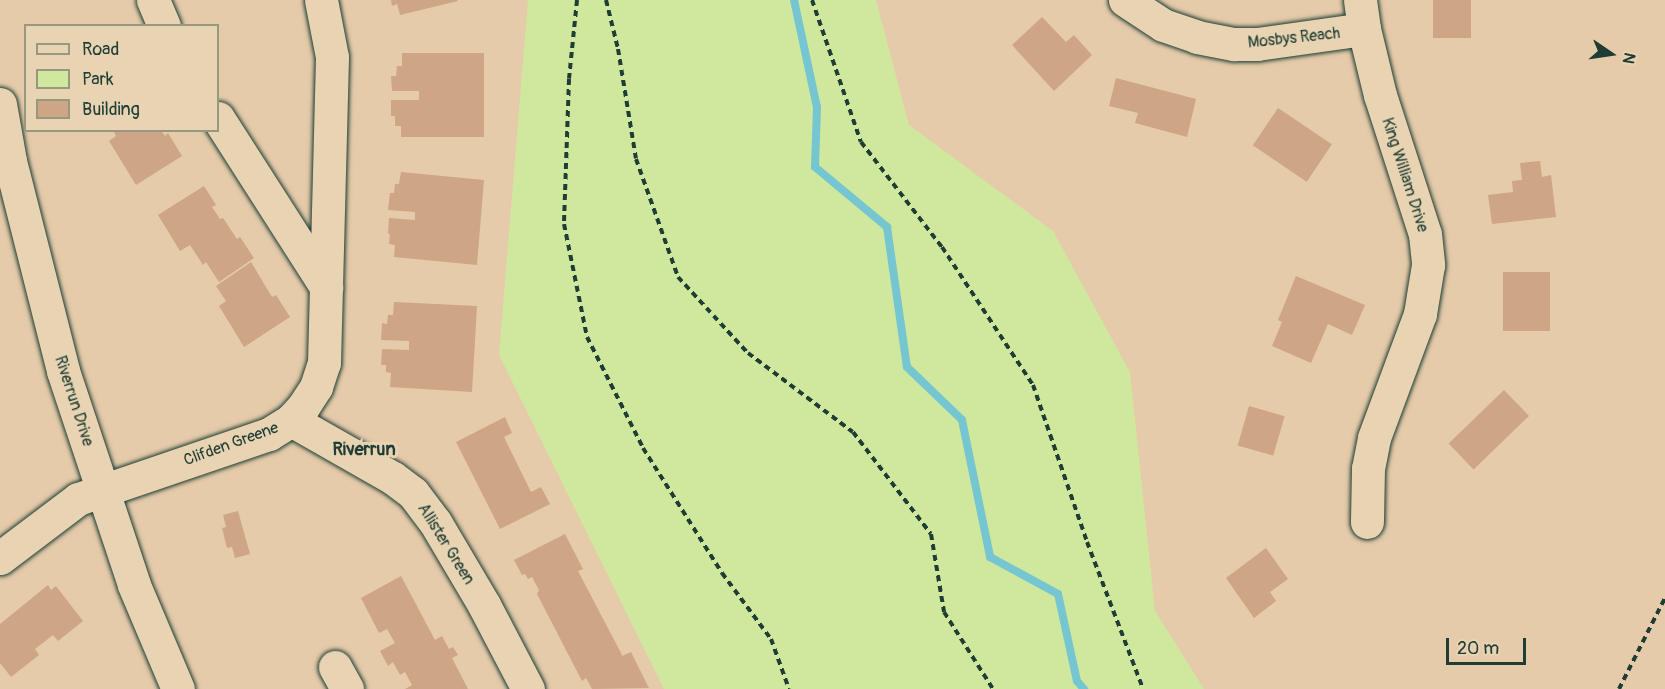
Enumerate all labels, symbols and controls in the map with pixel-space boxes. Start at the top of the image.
legend [24,24,219,132]
street label: Mosbys Reach [1247,24,1341,52]
north arrow [1581,24,1641,84]
text: Road [82,38,119,61]
text: N [1618,51,1640,66]
text: Park [82,68,114,91]
text: Building [82,98,140,121]
street label: King William Drive [1377,115,1433,235]
street label: Riverrun Drive [50,353,98,449]
street label: Clifden Greene [181,418,281,470]
district label: Riverrun [332,439,396,461]
street label: Allister Green [413,500,479,588]
scale bar [1449,626,1528,664]
text: 20 m [1457,637,1499,660]

